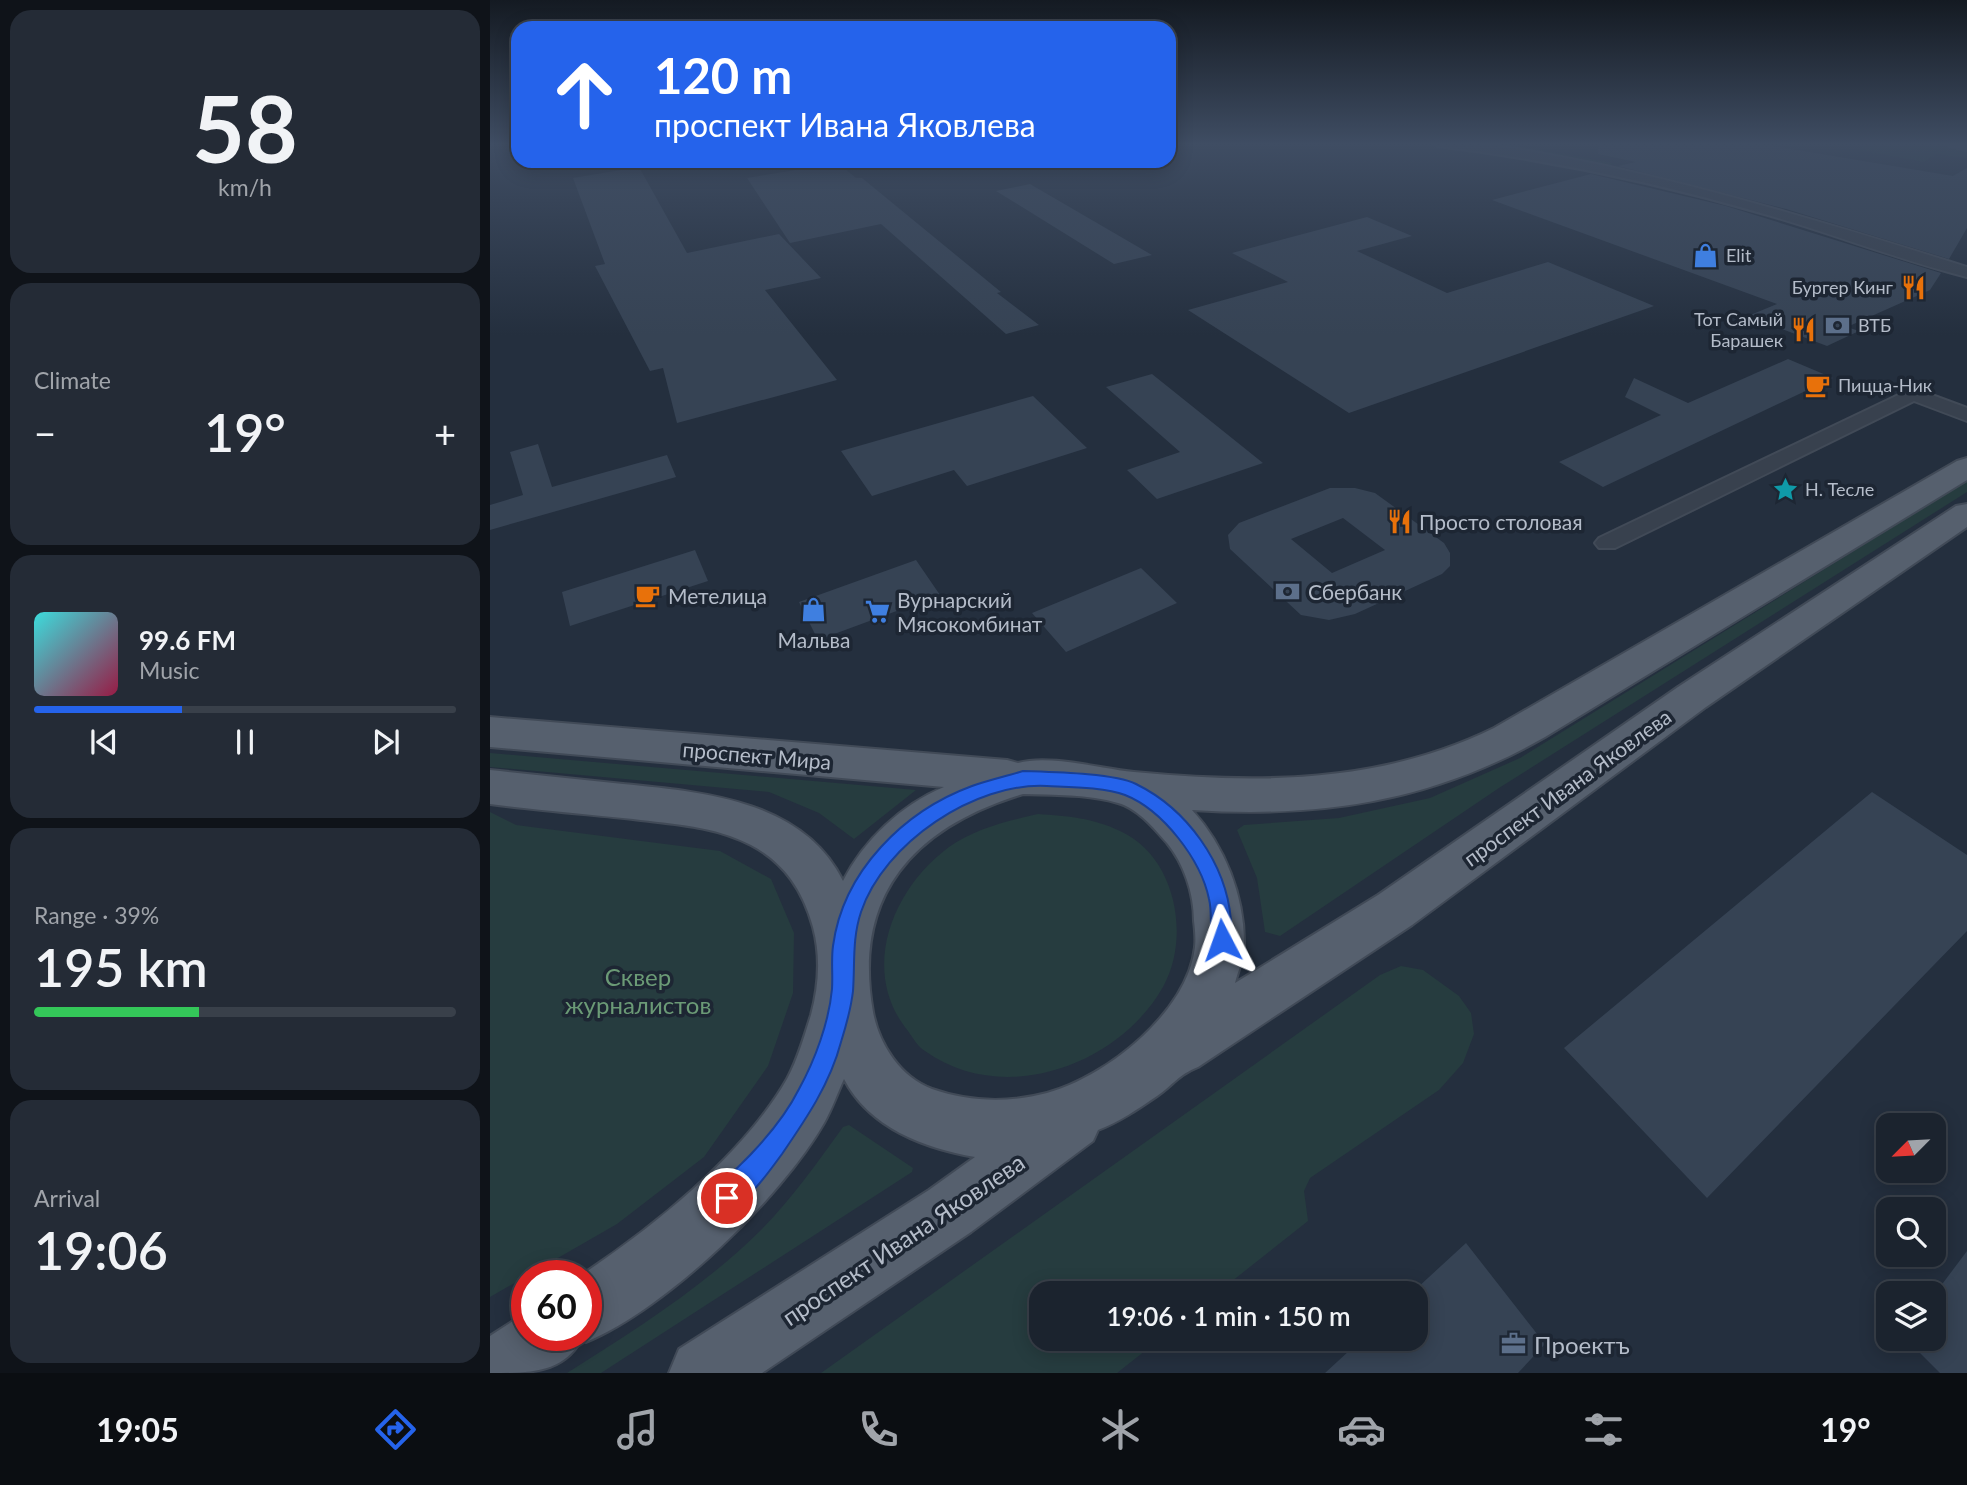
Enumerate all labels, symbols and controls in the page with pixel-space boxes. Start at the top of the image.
text: 120 m [654,46,792,104]
icon: ahead [539,49,630,140]
text: 58 [192,73,298,182]
text: проспект Ивана Яковлева [654,105,1036,144]
text: km/h [218,173,272,201]
shop icon: Elit [1692,241,1720,269]
place label: Elit [1726,244,1752,266]
restaurant icon: Бургер Кинг [1899,273,1927,301]
place label: Бургер Кинг [1792,276,1894,298]
place label: Тот Самый Барашек [1694,308,1784,351]
bank icon: ВТБ [1824,311,1852,339]
place label: ВТБ [1858,314,1891,336]
restaurant icon: Тот Самый Барашек [1789,315,1817,343]
text: Climate [34,366,111,394]
cafe icon: Пицца-Ник [1804,371,1832,399]
place label: Пицца-Ник [1838,374,1933,396]
text: 19° [204,401,286,463]
text: − [34,410,56,456]
text: + [434,410,456,456]
place icon: Н. Тесле [1771,475,1799,503]
place label: Н. Тесле [1805,478,1874,500]
restaurant icon: Просто столовая [1385,507,1413,535]
place label: Просто столовая [1419,509,1583,534]
bank icon: Сбербанк [1274,577,1302,605]
place label: Сбербанк [1308,579,1402,604]
cafe icon: Метелица [634,581,662,609]
place label: Метелица [668,583,767,608]
place label: Вурнарский Мясокомбинат [897,587,1043,636]
shop icon: Мальва [800,596,828,624]
supermarket icon: Вурнарский Мясокомбинат [863,597,891,625]
text: 99.6 FM [139,624,236,656]
place label: Мальва [778,627,850,652]
text: Music [139,656,199,684]
street label: проспект Ивана Яковлева [1458,703,1676,871]
icon: previous [85,723,123,761]
icon: pause [226,723,264,761]
icon: next [367,723,405,761]
street label: проспект Мира [682,736,832,774]
text: Range · 39% [34,901,159,929]
position arrow [1185,903,1259,977]
text: 195 km [34,936,208,998]
park label: Сквер журналистов [565,962,711,1019]
north arrow [1876,1113,1946,1183]
map controls [1876,1113,1946,1351]
street label: проспект Ивана Яковлева [776,1147,1030,1331]
pin [697,1168,757,1228]
icon: arrive [708,1179,746,1217]
text: Arrival [34,1184,100,1212]
button: search [1876,1197,1946,1267]
text: 19:06 [34,1219,168,1281]
speed limit sign: 60 [511,1260,602,1351]
button: layers [1876,1281,1946,1351]
text: 19:06 · 1 min · 150 m [1106,1300,1351,1332]
office icon: Проектъ [1500,1330,1528,1358]
place label: Проектъ [1534,1330,1630,1359]
icon: directions [371,1405,420,1454]
icon: music [613,1405,662,1454]
icon: phone [854,1405,903,1454]
icon: climate [1096,1405,1145,1454]
icon: car [1337,1405,1386,1454]
icon: filters [1579,1405,1628,1454]
text: 19:05 [96,1410,179,1449]
text: 19° [1820,1410,1871,1449]

